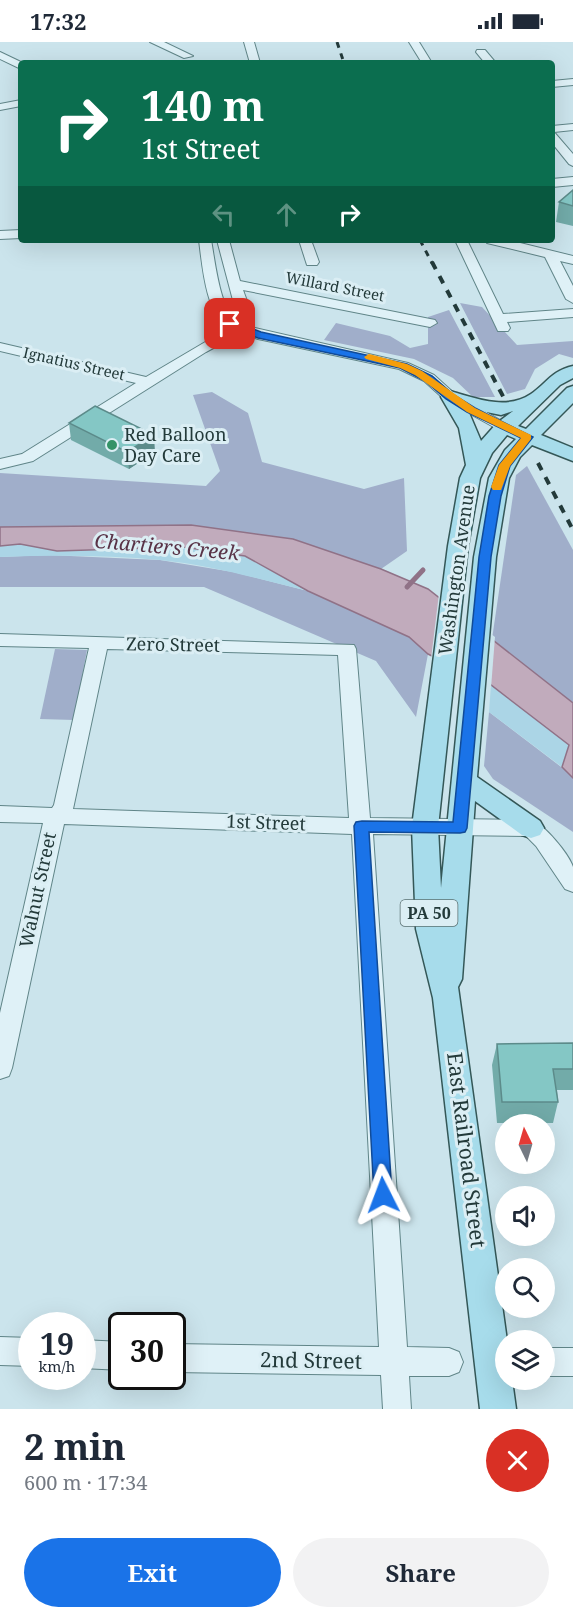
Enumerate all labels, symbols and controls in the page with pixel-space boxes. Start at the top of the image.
text: 17:32 [30,6,86,36]
text: 140 m [141,76,265,133]
icon: right [42,84,120,162]
text: 1st Street [141,130,260,167]
icon: left [207,198,240,231]
icon: ahead [270,198,303,231]
icon: right [333,198,366,231]
street label: Willard Street [284,267,386,305]
pin [204,298,255,349]
icon: arrive [213,307,246,340]
street label: Ignatius Street [21,342,127,384]
place label: Red Balloon Day Care [124,422,227,467]
marker: Red Balloon Day Care [105,438,119,452]
street label: Washington Avenue [432,483,480,657]
water label: Chartiers Creek [94,527,241,566]
street label: Zero Street [126,631,220,657]
street label: 1st Street [226,809,306,835]
street label: Walnut Street [13,830,61,950]
road number: PA 50 [400,900,458,926]
street label: East Railroad Street [441,1050,493,1249]
north arrow [495,1114,555,1174]
map controls [495,1114,555,1390]
position arrow [351,1163,415,1227]
button: sound [495,1186,555,1246]
button: search [495,1258,555,1318]
speed limit sign: 30 [108,1312,186,1390]
text: 19 [40,1323,74,1364]
button: layers [495,1330,555,1390]
street label: 2nd Street [260,1345,362,1375]
text: km/h [39,1356,75,1376]
text: 2 min [24,1422,126,1471]
button: close [486,1429,549,1492]
text: 600 m · 17:34 [24,1469,147,1496]
button: Exit [24,1538,281,1607]
button: Share [293,1538,549,1607]

